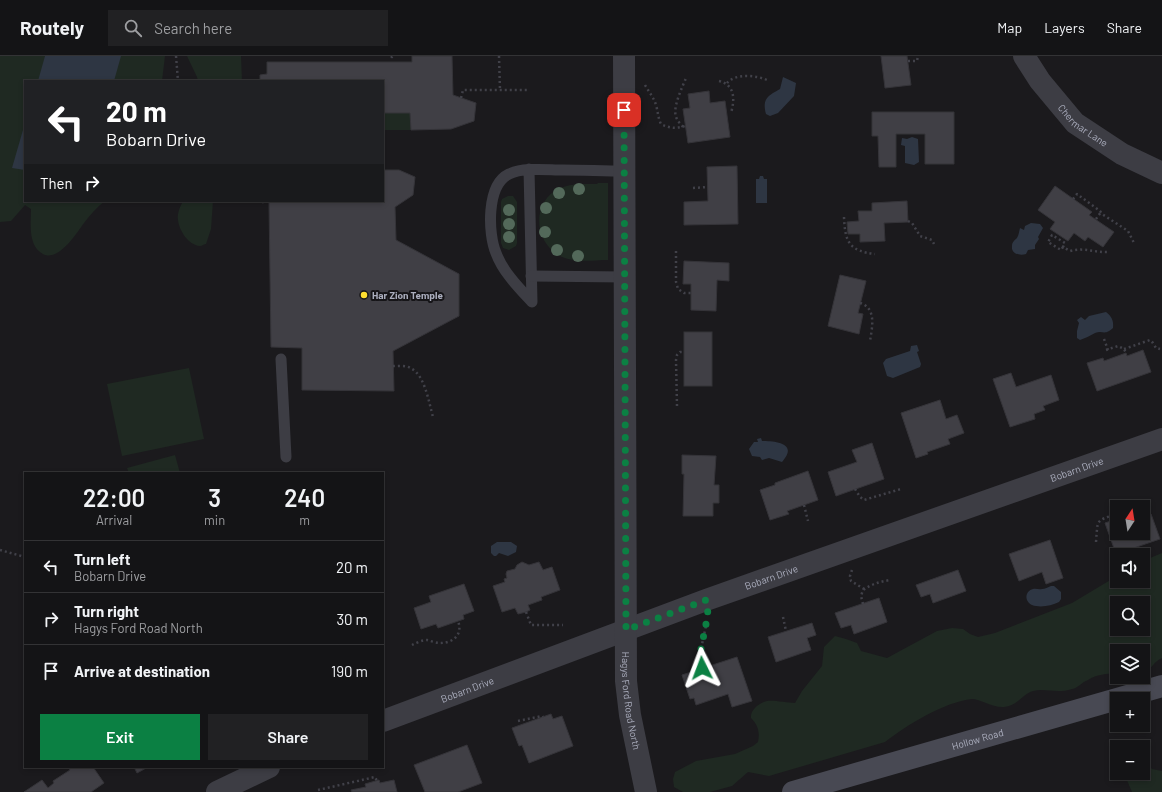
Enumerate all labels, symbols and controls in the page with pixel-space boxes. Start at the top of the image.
search box [108,10,388,46]
text: Routely [20,16,84,39]
icon: search [122,17,144,39]
text: Search here [154,19,232,37]
text: Map [997,19,1022,36]
text: Layers [1044,19,1085,36]
text: Share [1107,19,1142,36]
pin [607,93,641,127]
text: 20 m [106,94,167,128]
icon: left [40,96,92,148]
icon: arrive [613,99,635,121]
street label: Chermar Lane [1056,102,1110,149]
text: Bobarn Drive [106,128,206,150]
icon: right [81,172,103,194]
text: Then [40,174,73,192]
place label: Har Zion Temple [372,289,443,301]
marker: Har Zion Temple [359,290,369,300]
street label: Bobarn Drive [1048,454,1105,484]
text: 22:00 [83,483,145,512]
text: 3 [208,483,221,512]
text: 240 [284,483,325,512]
north arrow [1110,500,1150,540]
map controls [1110,500,1150,780]
text: Arrival [96,512,132,528]
text: min [204,512,225,528]
text: m [299,512,310,528]
button: sound [1110,548,1150,588]
text: Turn left [74,550,130,568]
icon: left [40,556,62,578]
text: 20 m [336,558,368,576]
street label: Bobarn Drive [743,562,799,592]
text: Bobarn Drive [74,568,146,584]
button: search [1110,596,1150,636]
text: Turn right [74,602,139,620]
icon: right [40,608,62,630]
text: 30 m [336,610,368,628]
text: Hagys Ford Road North [74,620,203,636]
button: layers [1110,644,1150,684]
position arrow [681,647,723,689]
street label: Hagys Ford Road North [620,651,643,751]
icon: arrive [40,660,62,682]
text: Arrive at destination [74,662,210,680]
text: 190 m [331,662,368,680]
street label: Bobarn Drive [439,674,495,705]
button: + [1110,692,1150,732]
button: Exit [40,714,200,760]
button: Share [208,714,368,760]
street label: Hollow Road [950,726,1005,752]
button: − [1110,740,1150,780]

